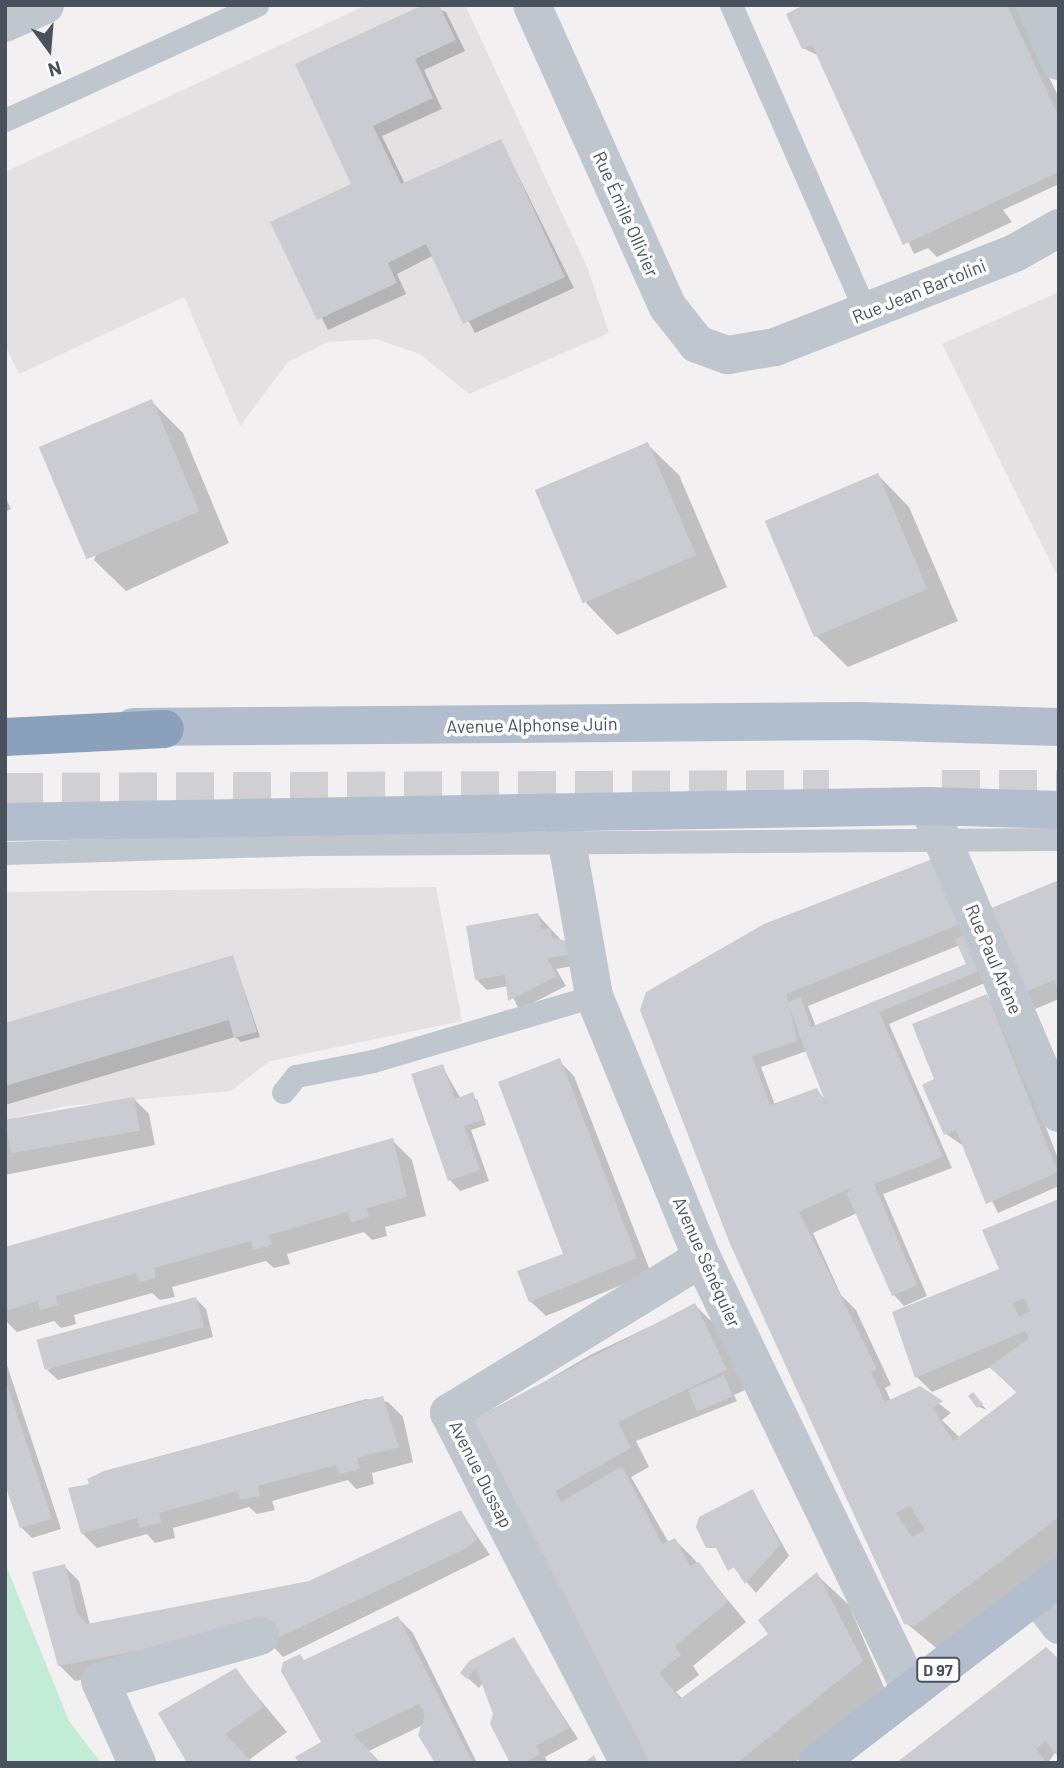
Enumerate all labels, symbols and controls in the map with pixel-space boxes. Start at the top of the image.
north arrow [14,14,84,84]
text: N [46,57,64,82]
street label: Rue Émile Ollivier [589,148,663,280]
street label: Rue Jean Bartolini [849,254,989,328]
street label: Avenue Alphonse Juin [446,713,618,737]
street label: Rue Paul Arène [961,901,1027,1017]
street label: Avenue Sénéquier [669,1193,745,1331]
street label: Avenue Dussap [445,1417,517,1531]
road number: D 97 [915,1658,961,1682]

